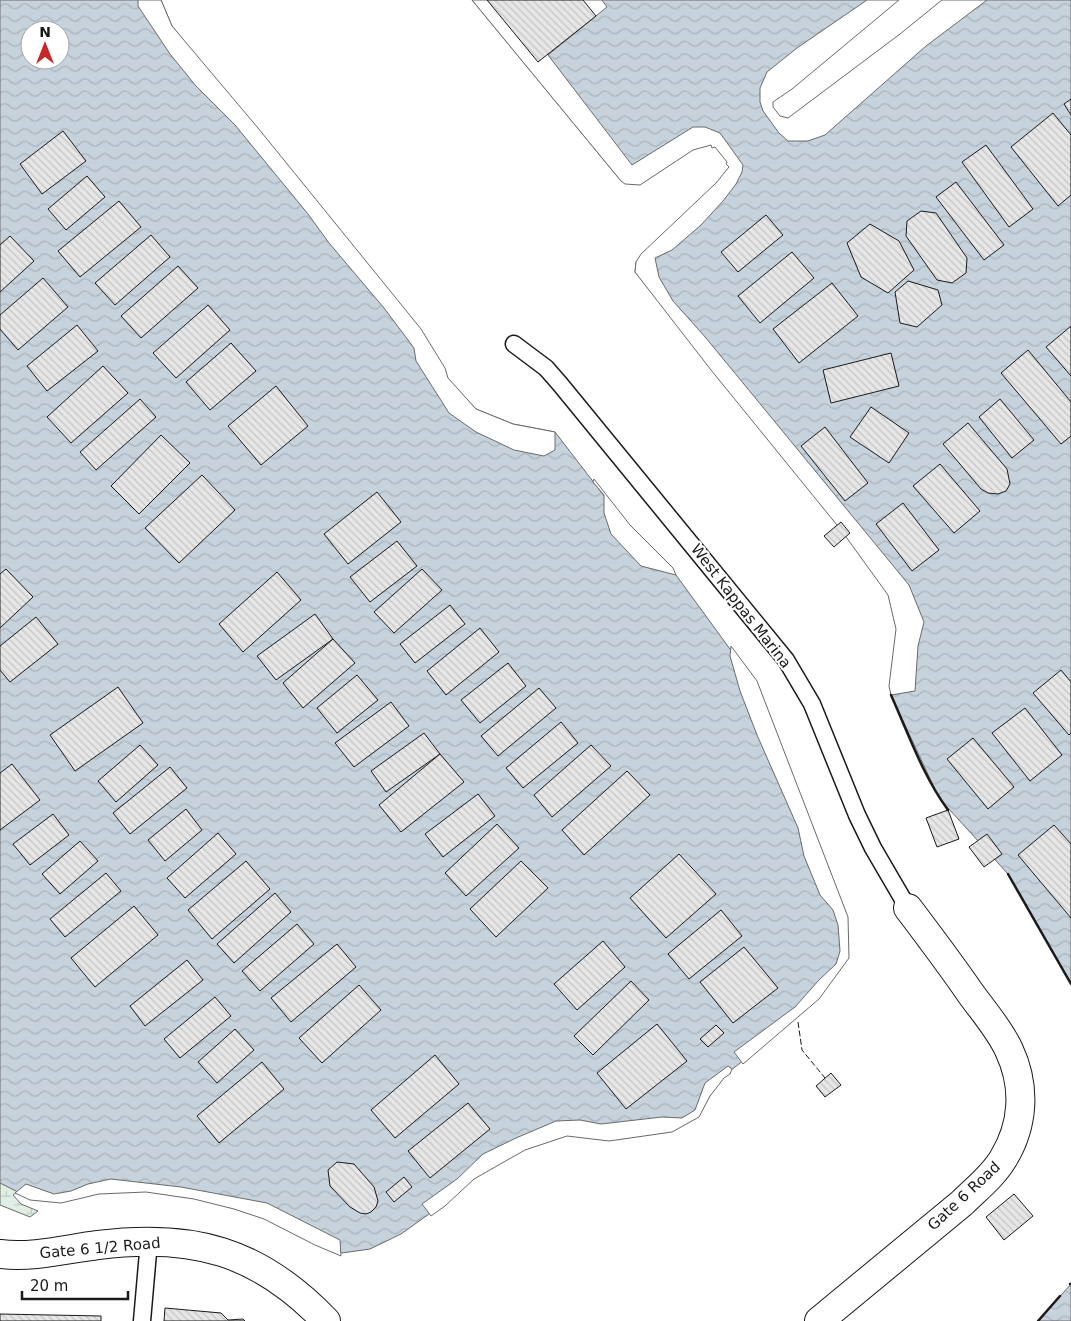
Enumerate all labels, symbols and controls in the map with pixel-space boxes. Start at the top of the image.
north arrow [20,20,70,70]
text: N [39,24,51,40]
street label: West Kappas Marina [687,540,795,672]
street label: Gate 6 Road [924,1158,1004,1234]
street label: Gate 6 1/2 Road [39,1234,161,1262]
scale bar [22,1268,129,1300]
text: 20 m [30,1277,68,1295]

